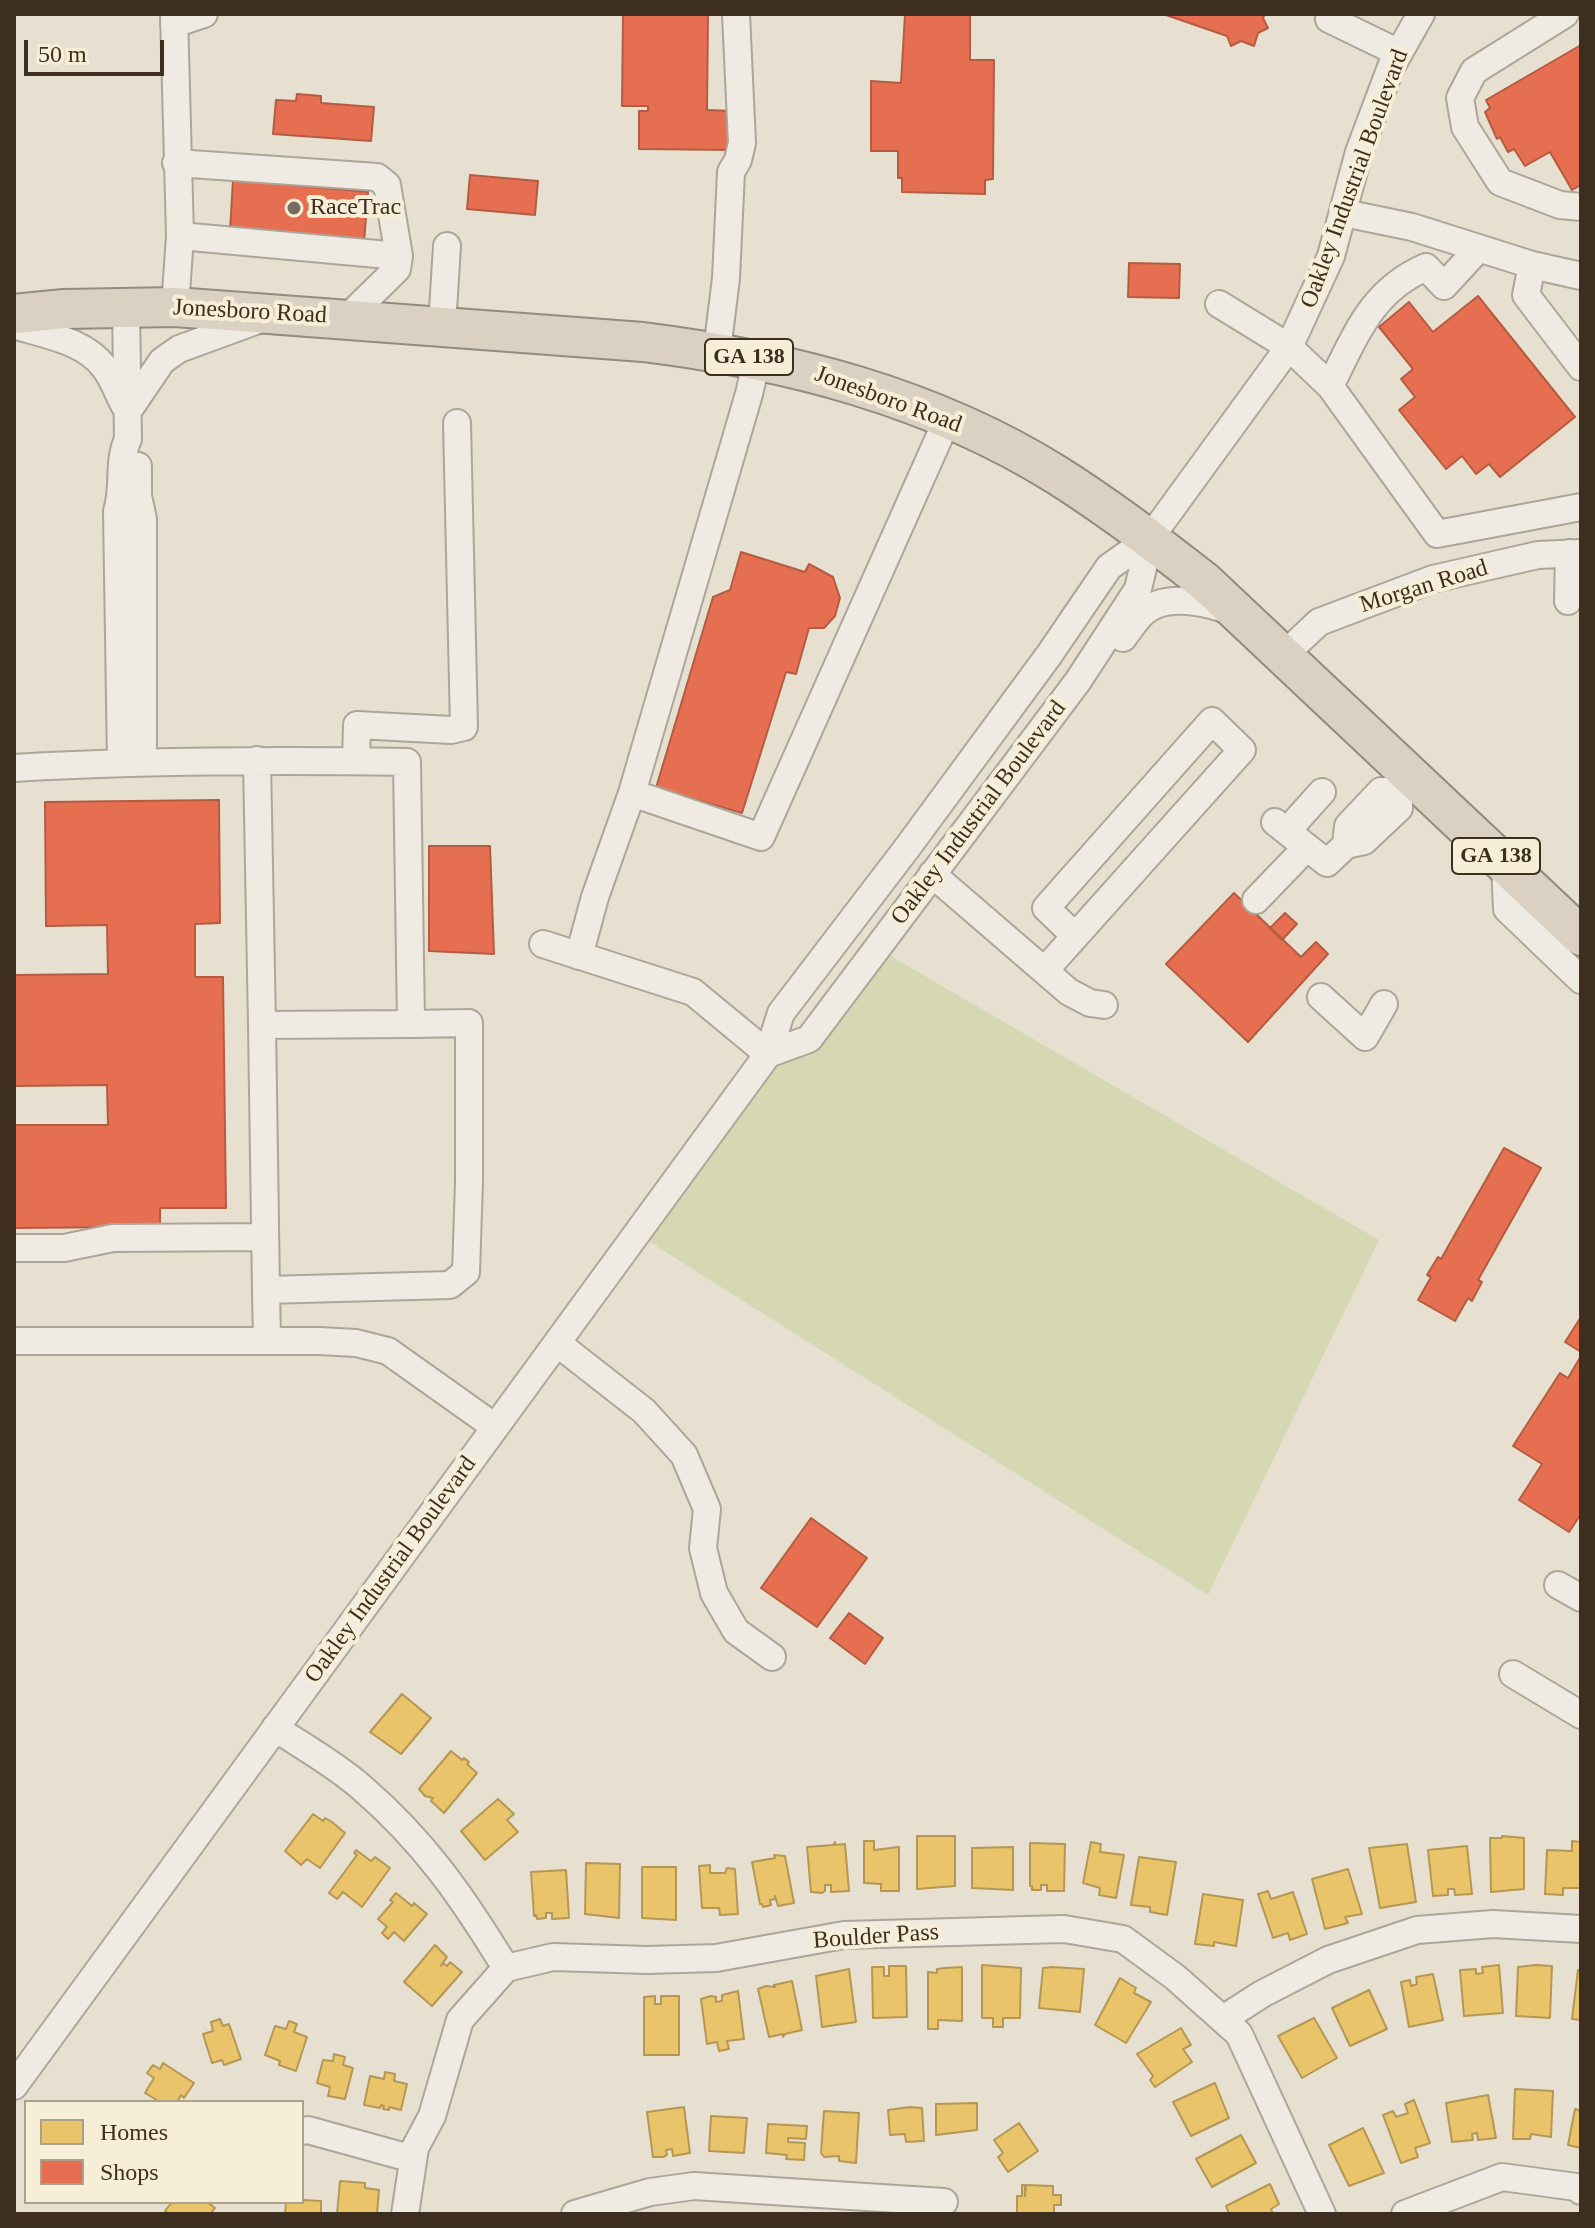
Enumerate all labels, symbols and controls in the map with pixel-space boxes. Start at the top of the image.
scale bar [28,24,168,74]
text: 50 m [38,41,87,67]
street label: Oakley Industrial Boulevard [1295,46,1415,312]
place label: RaceTrac [310,194,401,222]
marker: RaceTrac [285,199,303,217]
street label: Jonesboro Road [172,294,328,330]
road number: GA 138 [705,339,793,375]
street label: Jonesboro Road [811,360,965,440]
street label: Morgan Road [1357,554,1491,620]
street label: Oakley Industrial Boulevard [885,695,1073,931]
road number: GA 138 [1452,838,1540,874]
street label: Oakley Industrial Boulevard [299,1451,483,1689]
street label: Boulder Pass [812,1918,940,1956]
legend [24,2100,304,2204]
text: Homes [100,2119,168,2145]
text: Shops [100,2159,159,2185]

